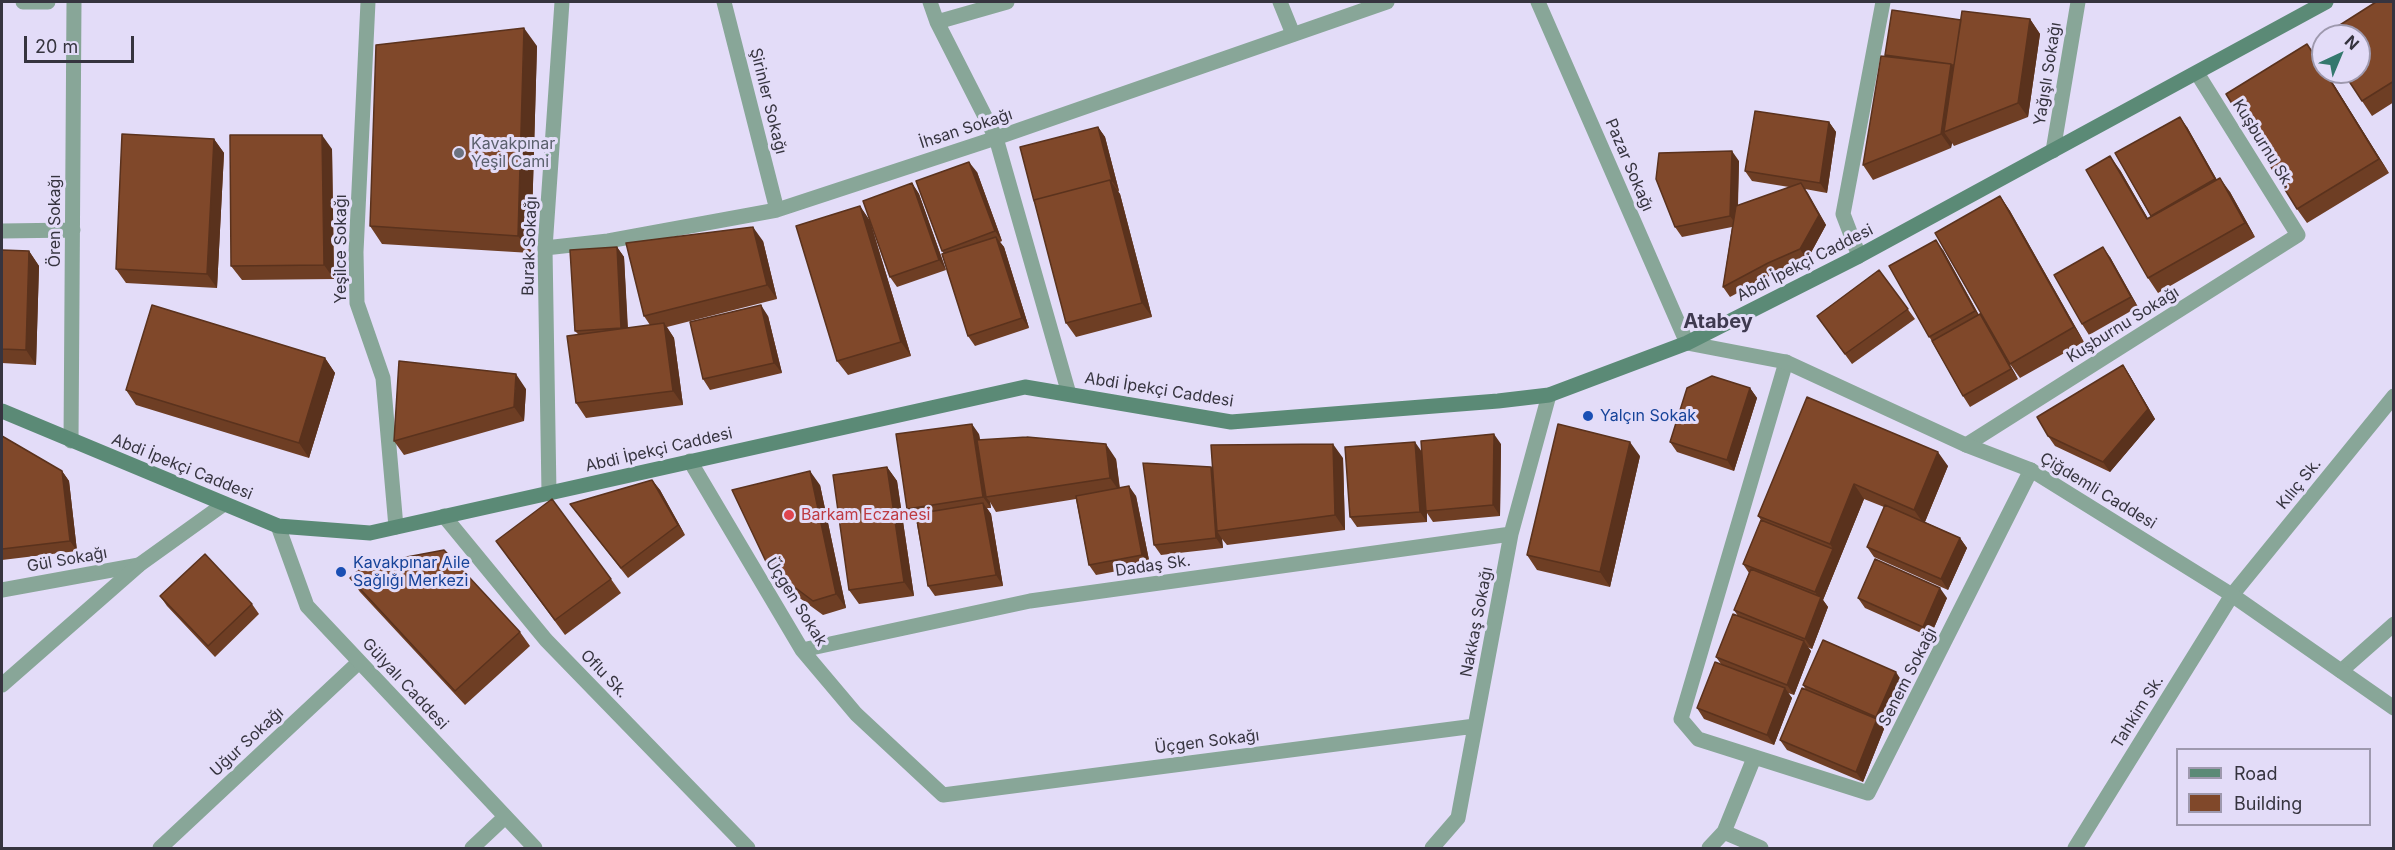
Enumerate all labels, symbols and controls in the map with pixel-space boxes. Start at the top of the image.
street label: Yağışlı Sokağı [2030,21,2066,127]
scale bar [27,24,136,62]
north arrow [2311,24,2371,84]
text: N [2341,31,2363,54]
text: 20 m [35,36,78,57]
street label: Şirinler Sokağı [746,46,790,156]
street label: Kuşburnu Sk. [2228,96,2298,192]
street label: İhsan Sokağı [917,105,1015,153]
street label: Pazar Sokağı [1601,116,1657,214]
place label: Kavakpınar Yeşil Cami [471,134,555,172]
marker: Kavakpınar Yeşil Cami [452,146,466,160]
street label: Ören Sokağı [45,175,65,267]
street label: Yeşilce Sokağı [331,194,351,304]
street label: Burak Sokağı [519,196,541,296]
street label: Abdi İpekçi Caddesi [1734,220,1876,306]
street label: Kuşburnu Sokağı [2063,283,2183,367]
district label: Atabey [1683,310,1753,334]
street label: Abdi İpekçi Caddesi [1083,369,1235,411]
place label: Yalçın Sokak [1600,406,1696,426]
marker: Yalçın Sokak [1581,409,1595,423]
street label: Abdi İpekçi Caddesi [584,424,734,476]
street label: Abdi İpekçi Caddesi [109,430,255,504]
street label: Çiğdemli Caddesi [2036,449,2160,533]
street label: Kılıç Sk. [2273,455,2325,513]
place label: Barkam Eczanesi [801,505,930,525]
marker: Barkam Eczanesi [782,508,796,522]
street label: Gül Sokağı [25,544,109,576]
street label: Dadaş Sk. [1114,551,1192,581]
place label: Kavakpınar Aile Sağlığı Merkezi [353,553,470,591]
street label: Üçgen Sokak [761,554,831,650]
marker: Kavakpınar Aile Sağlığı Merkezi [334,565,348,579]
street label: Nakkaş Sokağı [1457,565,1497,679]
street label: Senem Sokağı [1875,624,1941,730]
street label: Gülyalı Caddesi [358,635,452,733]
street label: Oflu Sk. [576,646,632,702]
street label: Tahkim Sk. [2108,672,2168,752]
street label: Uğur Sokağı [206,703,288,781]
street label: Üçgen Sokağı [1153,726,1261,758]
legend [2176,748,2371,826]
text: Road [2234,763,2277,784]
text: Building [2234,793,2302,814]

